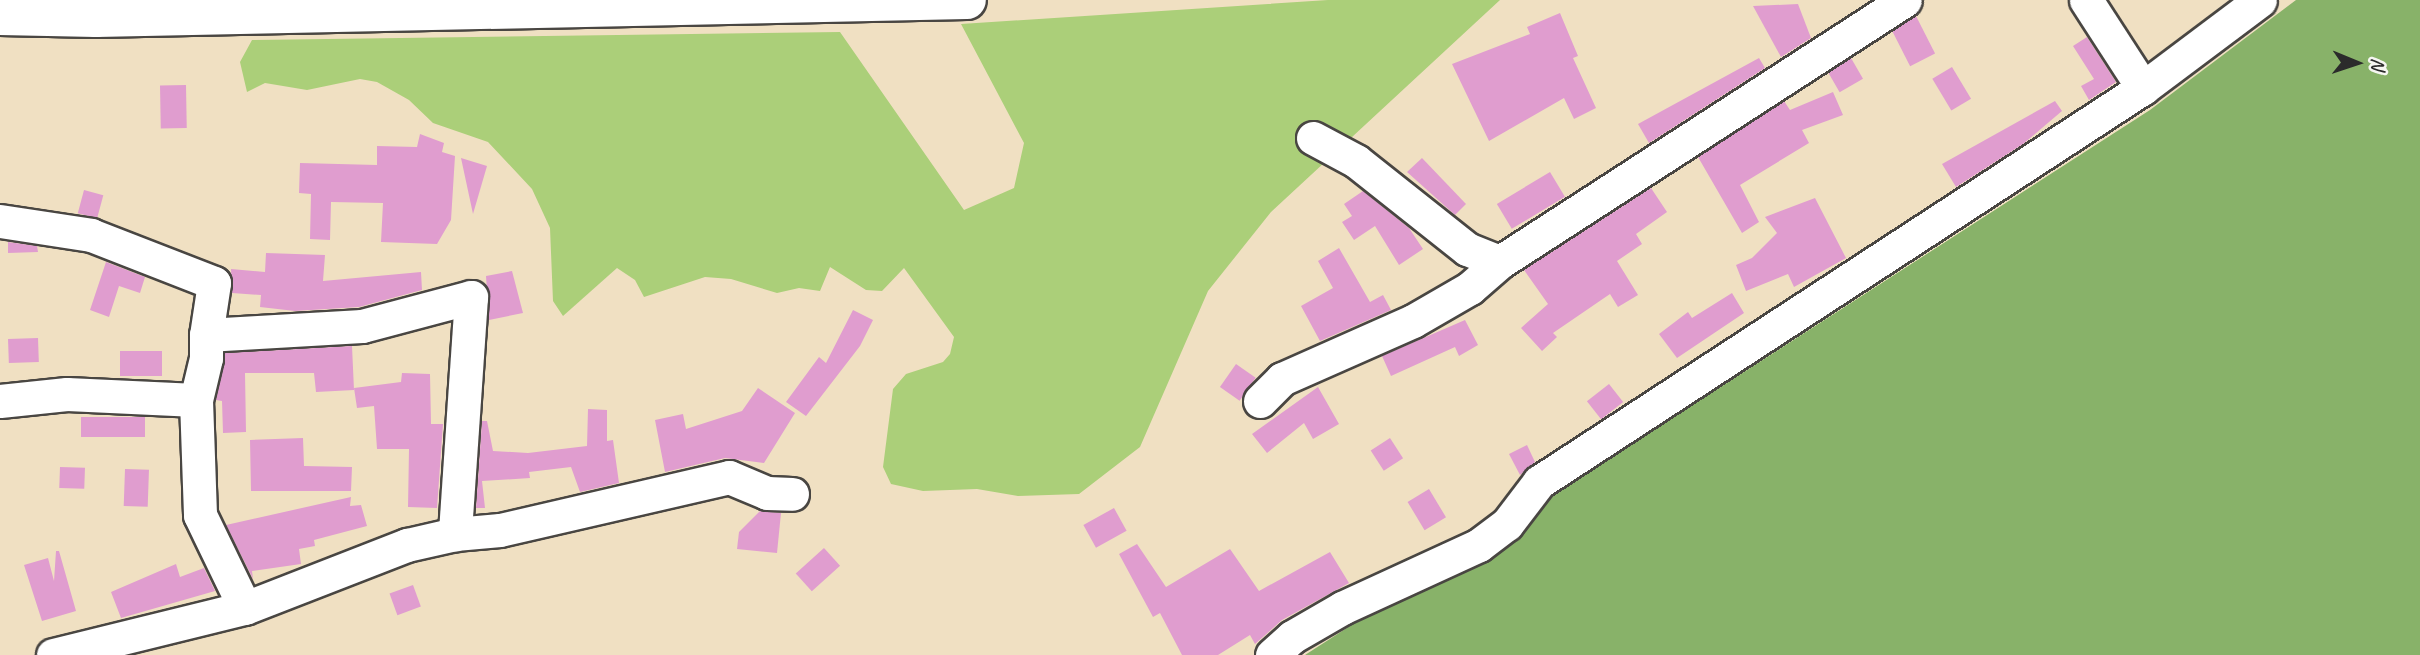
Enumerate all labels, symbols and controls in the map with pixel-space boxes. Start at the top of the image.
north arrow [2322,28,2392,98]
text: N [2366,57,2390,70]

